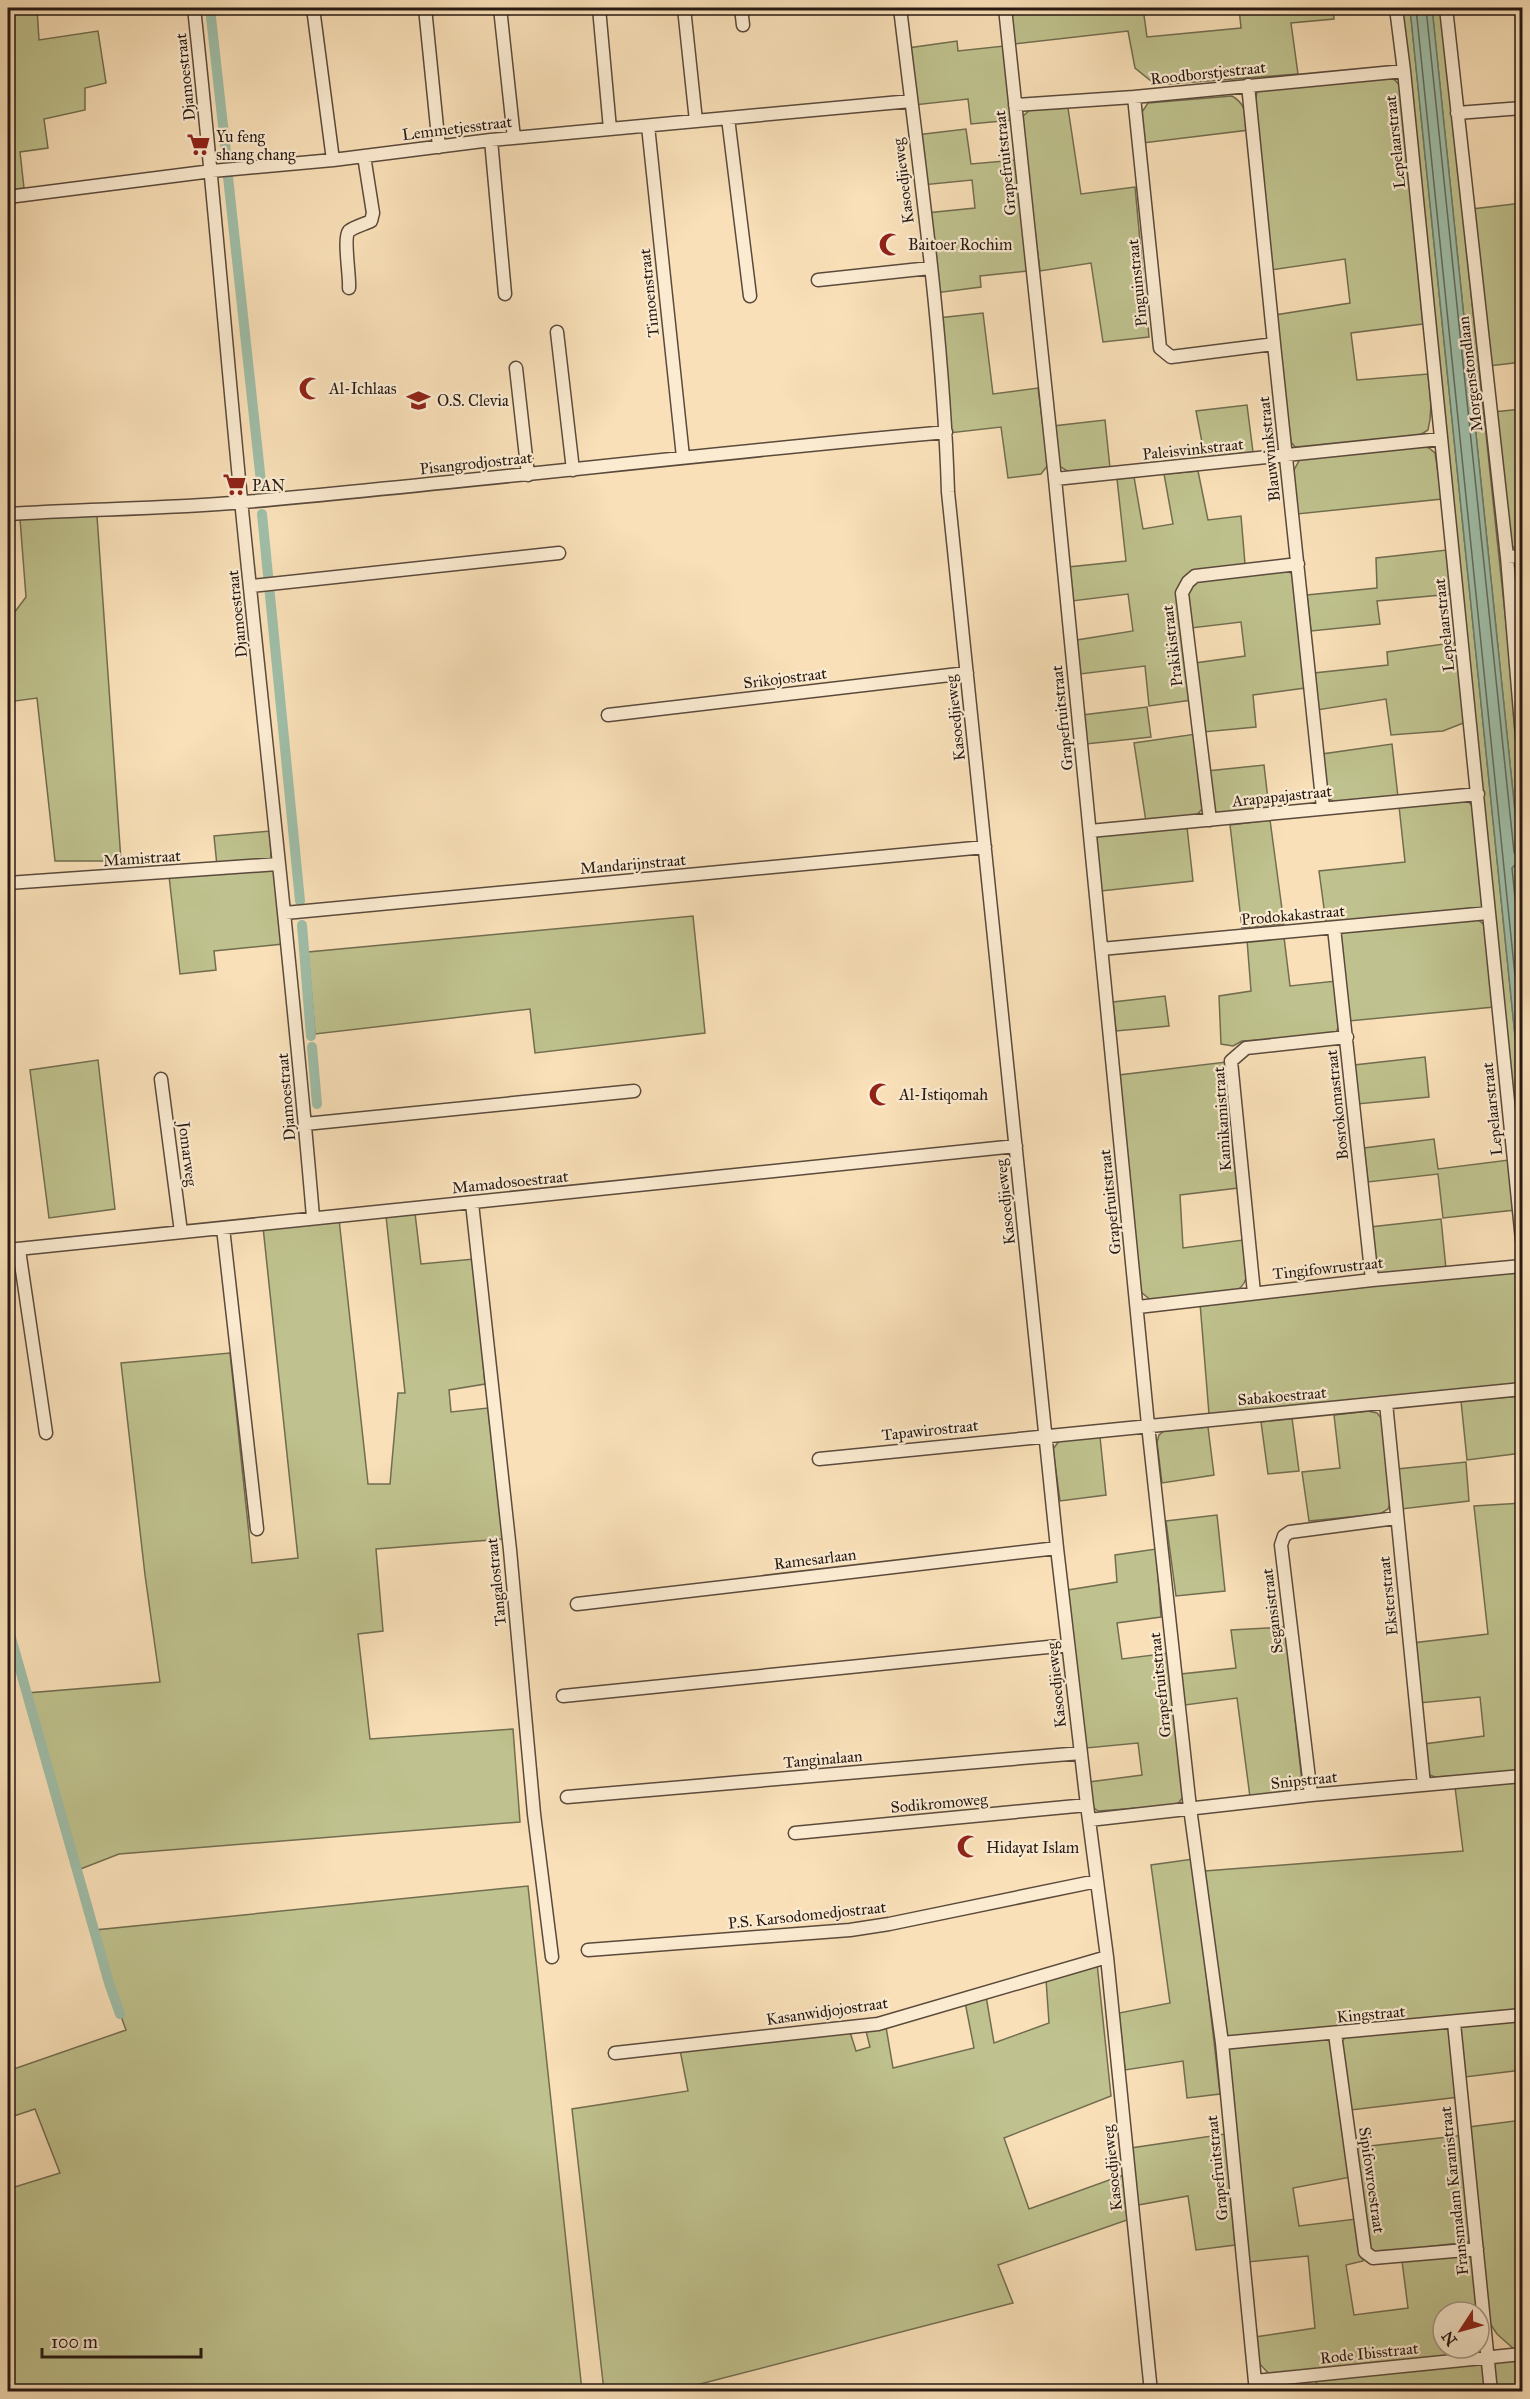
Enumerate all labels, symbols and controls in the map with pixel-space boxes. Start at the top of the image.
street label: Djamoestraat [171,32,199,122]
street label: Roodborstjestraat [1149,57,1267,89]
street label: Lepelaarstraat [1381,94,1409,190]
street label: Grapefruitstraat [990,109,1020,217]
street label: Lemmetjesstraat [401,112,513,144]
place label: Yu feng shang chang [216,127,296,165]
supermarket icon: Yu feng shang chang [185,132,211,158]
street label: Kasoedjieweg [888,136,919,225]
mosque icon: Baitoer Rochim [877,231,903,257]
place label: Baitoer Rochim [908,235,1013,254]
street label: Pinguinstraat [1123,238,1152,328]
street label: Timoenstraat [635,247,663,338]
street label: Morgenstondlaan [1453,315,1487,433]
mosque icon: Al-Ichlaas [298,375,324,401]
place label: Al-Ichlaas [328,379,397,398]
school or university icon: O.S. Clevia [406,387,432,413]
place label: O.S. Clevia [437,391,509,410]
street label: Blauwvinkstraat [1254,395,1284,502]
street label: Paleisvinkstraat [1141,434,1245,464]
street label: Pisangrodjostraat [419,448,534,479]
supermarket icon: PAN [221,472,247,498]
place label: PAN [252,476,286,495]
street label: Djamoestraat [223,569,251,659]
street label: Lepelaarstraat [1430,577,1458,673]
street label: Prakikistraat [1158,604,1186,688]
street label: Srikojostraat [742,663,828,693]
street label: Grapefruitstraat [1047,664,1077,772]
street label: Kasoedjieweg [941,674,970,762]
street label: Arapapajastraat [1230,781,1333,811]
street label: Mamistraat [103,846,182,870]
street label: Mandarijnstraat [579,850,687,878]
street label: Prodokakastraat [1240,901,1346,929]
street label: Bosrokomastraat [1322,1049,1352,1161]
street label: Djamoestraat [273,1052,299,1142]
street label: Lepelaarstraat [1478,1061,1506,1157]
street label: Kamikamistraat [1209,1066,1235,1172]
mosque icon: Al-Istiqomah [868,1081,894,1107]
place label: Al-Istiqomah [898,1085,988,1105]
street label: Jomarweg [173,1119,201,1188]
street label: Grapefruitstraat [1095,1148,1125,1256]
street label: Kasoedjieweg [991,1158,1020,1246]
street label: Mamadosoestraat [451,1166,570,1198]
street label: Tingifowrustraat [1272,1253,1385,1284]
street label: Sabakoestraat [1237,1383,1328,1409]
street label: Tapawirostraat [881,1415,980,1445]
street label: Tangalostraat [482,1536,511,1627]
street label: Ramesarlaan [773,1544,858,1573]
street label: Eksterstraat [1374,1555,1402,1637]
street label: Segansistraat [1257,1567,1288,1655]
street label: Grapefruitstraat [1145,1631,1175,1739]
street label: Kasoedjieweg [1042,1641,1071,1729]
street label: Tanginalaan [783,1746,864,1773]
street label: Snipstraat [1270,1767,1339,1793]
street label: Sodikromoweg [890,1789,989,1818]
mosque icon: Hidayat Islam [955,1834,981,1860]
place label: Hidayat Islam [986,1838,1080,1857]
street label: P.S. Karsodomedjostraat [727,1897,887,1933]
street label: Kasanwidjojostraat [765,1993,890,2029]
street label: Kingstraat [1336,2002,1406,2027]
street label: Fransmadam Karanistraat [1436,2105,1472,2276]
street label: Grapefruitstraat [1202,2114,1232,2222]
street label: Kasoedjieweg [1098,2124,1127,2212]
street label: Sipifowroestraat [1355,2126,1389,2235]
north arrow [1431,2300,1491,2360]
scale bar [42,2321,201,2359]
text: N [1437,2327,1461,2350]
text: 100 m [51,2331,98,2353]
street label: Rode Ibisstraat [1319,2338,1420,2368]

